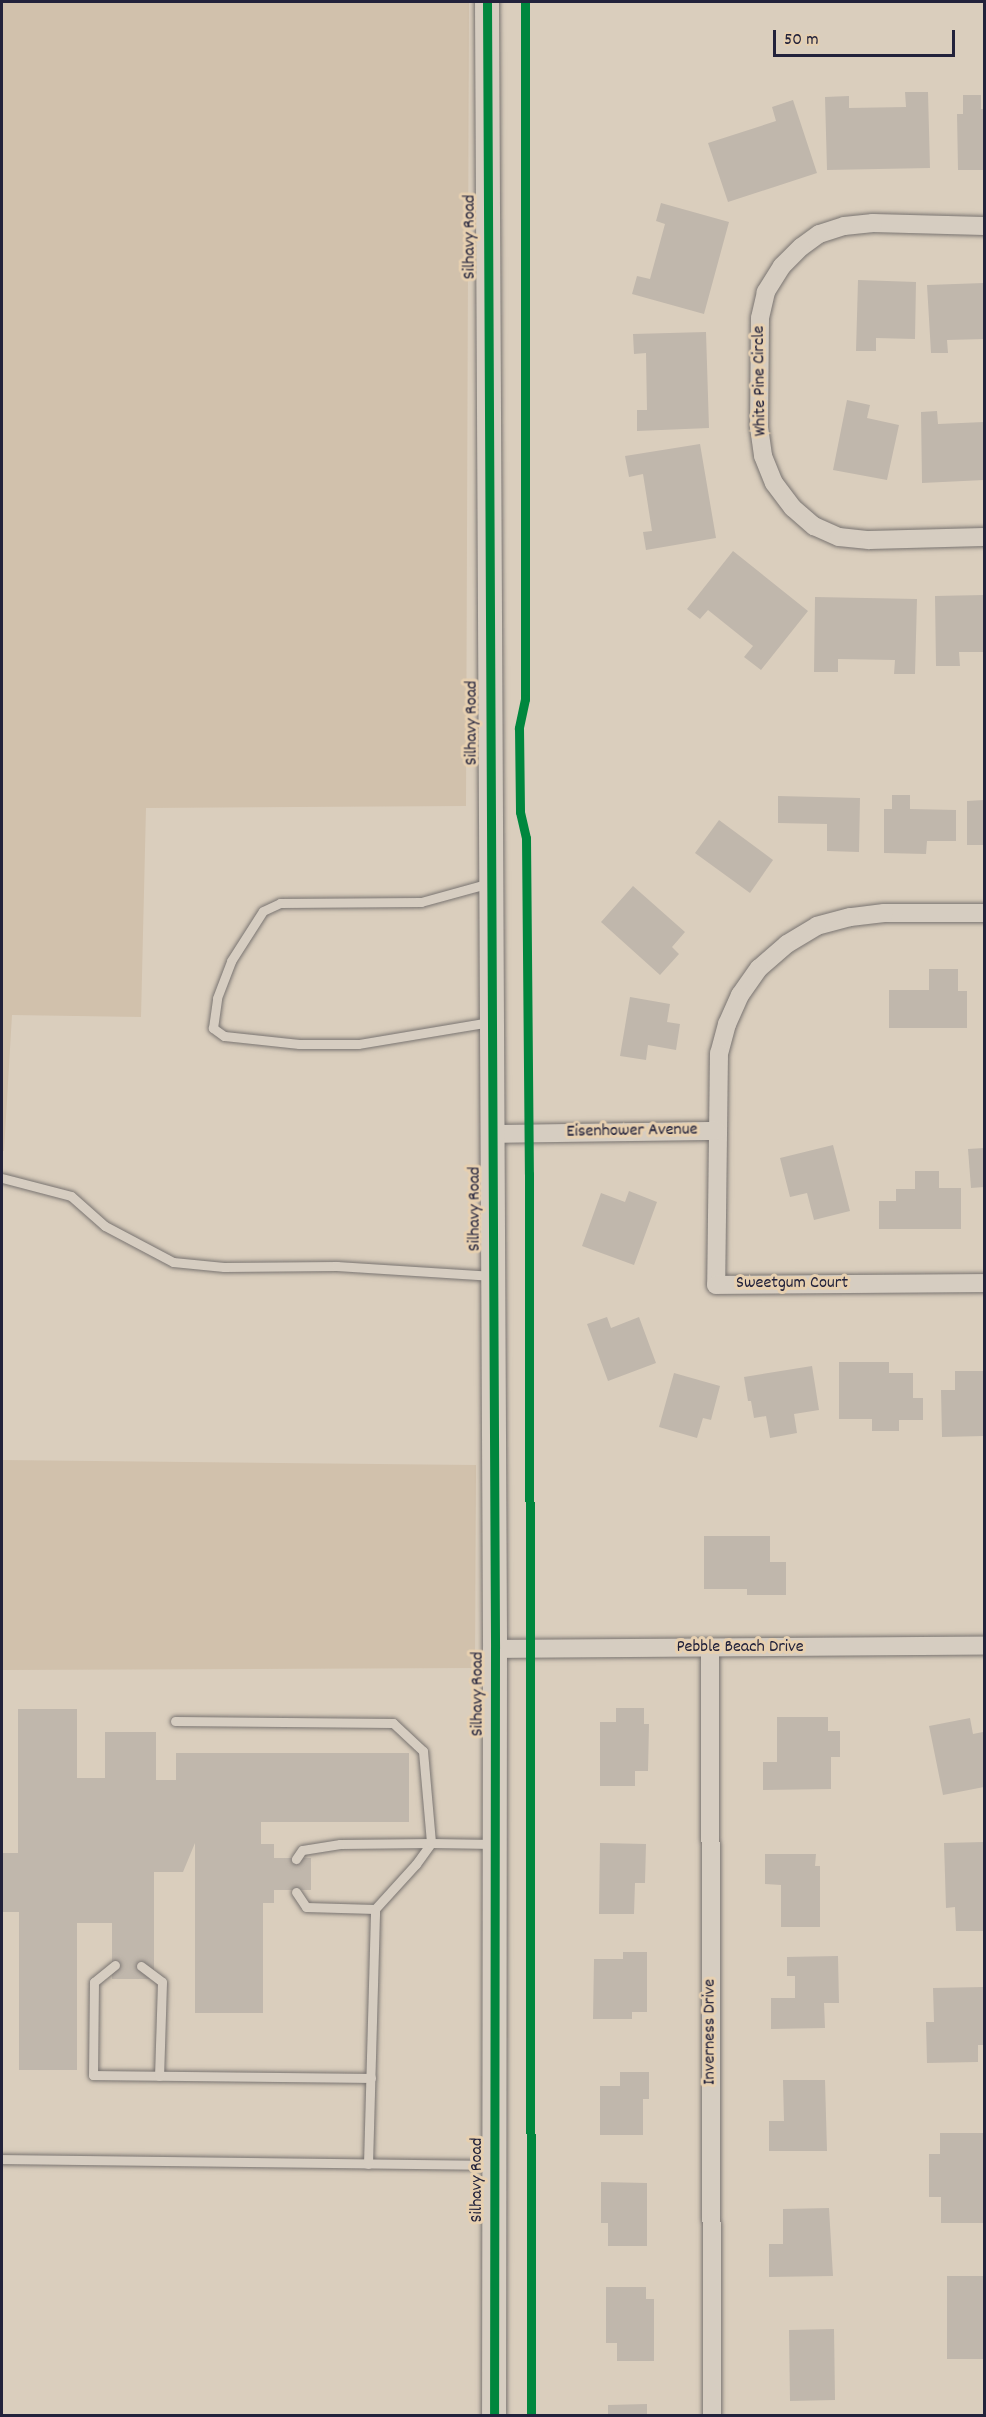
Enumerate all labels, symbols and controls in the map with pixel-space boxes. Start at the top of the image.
scale bar [776,18,958,56]
text: 50 m [784,28,819,53]
street label: Silhavy Road [460,195,482,279]
street label: White Pine Circle [749,325,773,437]
street label: Silhavy Road [462,681,484,765]
street label: Eisenhower Avenue [566,1120,698,1144]
street label: Silhavy Road [465,1167,487,1251]
street label: Sweetgum Court [736,1273,848,1295]
street label: Pebble Beach Drive [676,1637,804,1659]
street label: Silhavy Road [468,1652,490,1736]
street label: Inverness Drive [700,1979,722,2085]
street label: Silhavy Road [467,2138,489,2222]

